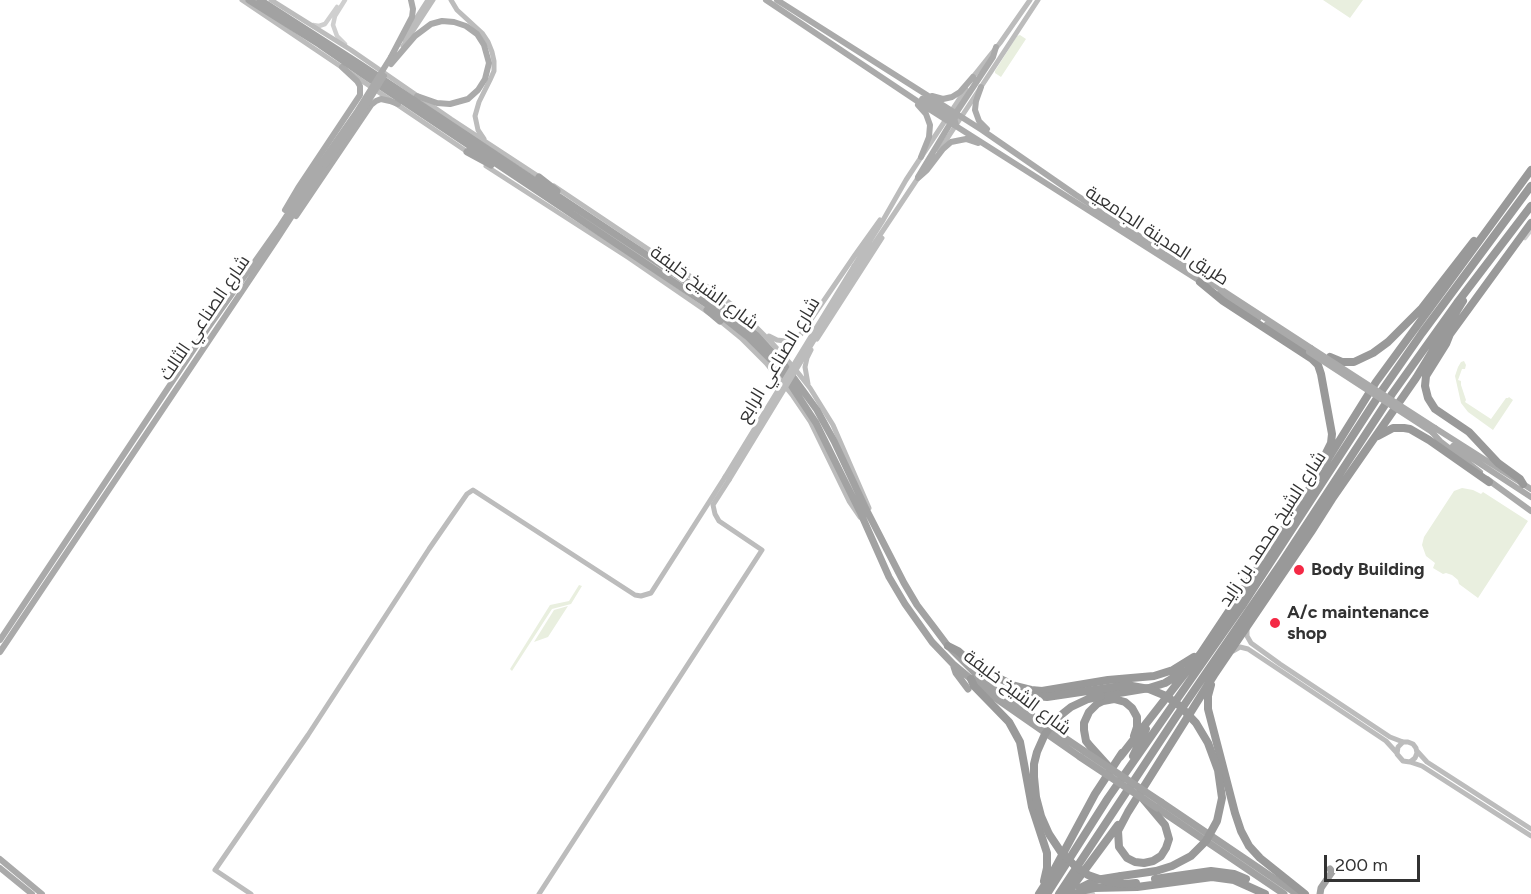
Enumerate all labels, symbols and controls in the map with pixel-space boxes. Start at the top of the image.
street label: طريق المدينة الجامعية [1081,182,1233,290]
street label: شارع الشيخ خليفة [646,242,762,334]
street label: شارع الصناعي الثالث [155,251,255,385]
street label: شارع الصناعي الرابع [733,293,825,427]
street label: شارع الشيخ محمد بن زايد [1215,448,1331,610]
place label: Body Building [1311,559,1425,581]
marker: Body Building [1292,563,1306,577]
place label: A/c maintenance shop [1287,602,1429,644]
marker: A/c maintenance shop [1268,616,1282,630]
street label: شارع الشيخ خليفة [959,646,1075,740]
scale bar [1327,843,1423,881]
text: 200 m [1335,854,1388,876]

